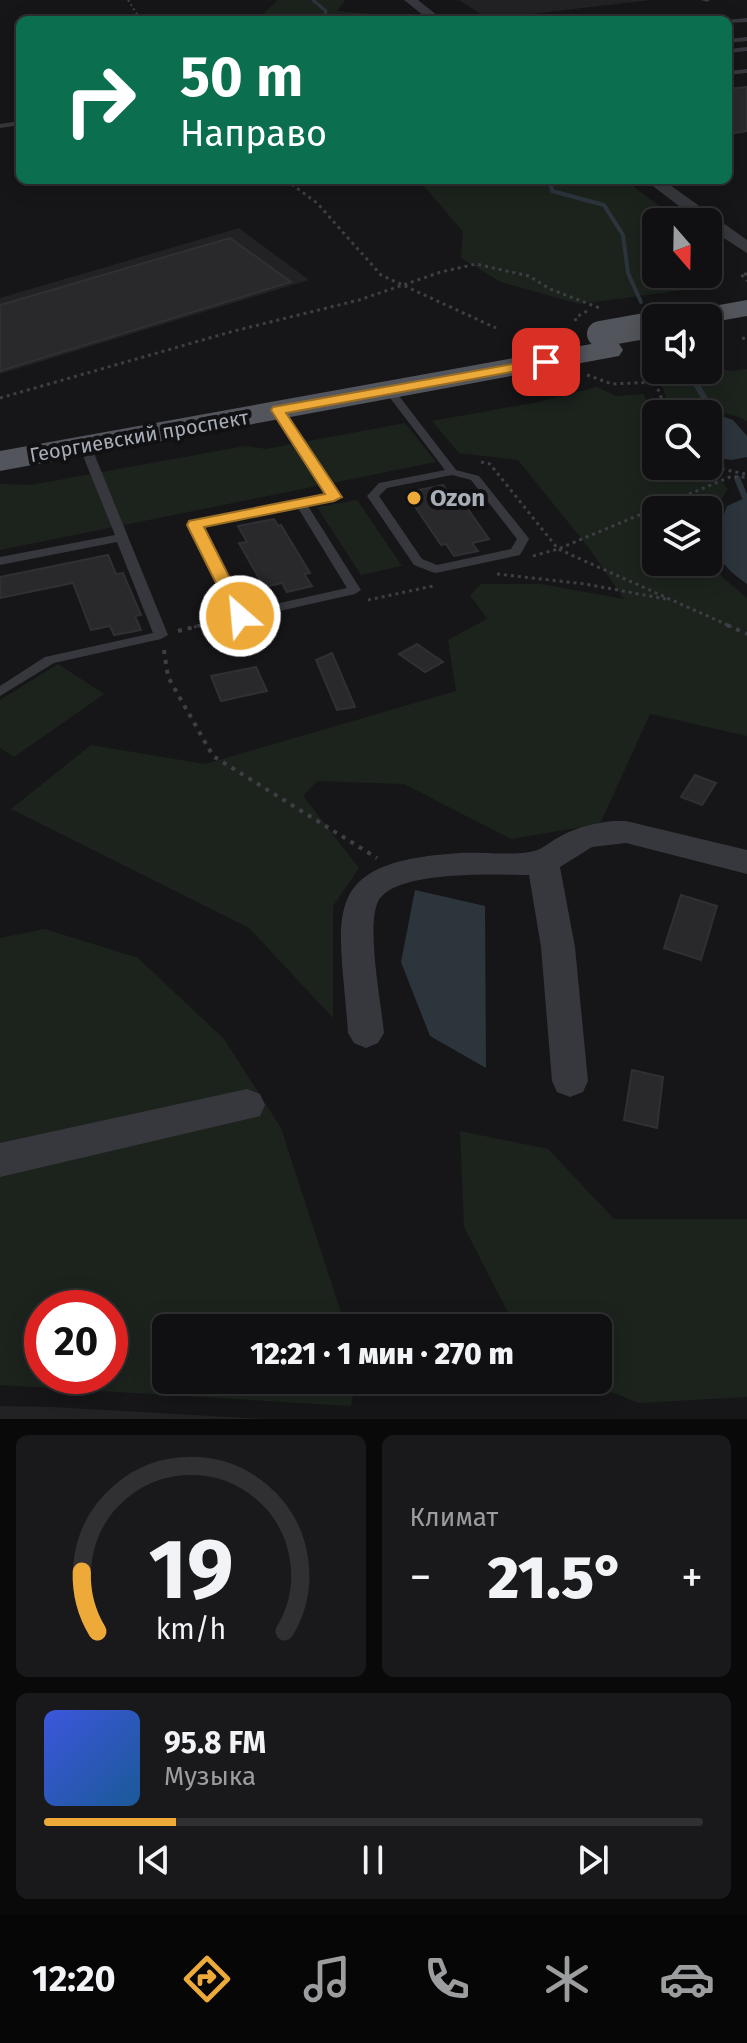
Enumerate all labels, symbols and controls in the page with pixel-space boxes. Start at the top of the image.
text: 50 m [180,44,303,111]
icon: right [48,48,152,152]
text: Направо [180,112,327,156]
north arrow [642,208,722,288]
map controls [642,208,722,576]
button: sound [642,304,722,384]
pin [512,328,580,396]
icon: arrive [524,340,568,384]
button: search [642,400,722,480]
street label: Георгиевский проспект [28,405,251,467]
place label: Ozon [430,484,485,512]
marker: Ozon [405,489,423,507]
button: layers [642,496,722,576]
position arrow [198,574,282,658]
speed limit sign: 20 [24,1290,128,1394]
text: 12:21 · 1 мин · 270 m [250,1336,514,1372]
text: Климат [410,1502,498,1533]
text: 19 [148,1520,233,1620]
text: 21.5° [488,1542,625,1614]
text: − [410,1551,432,1604]
text: + [681,1551,703,1604]
text: km/h [155,1612,226,1647]
text: 95.8 FM [164,1725,266,1761]
text: Музыка [164,1761,256,1792]
icon: previous [132,1838,176,1882]
icon: pause [351,1838,395,1882]
icon: next [571,1838,615,1882]
icon: directions [179,1951,235,2007]
icon: music [299,1951,355,2007]
icon: phone [419,1951,475,2007]
icon: climate [539,1951,595,2007]
icon: car [659,1951,715,2007]
text: 12:20 [32,1957,116,2001]

